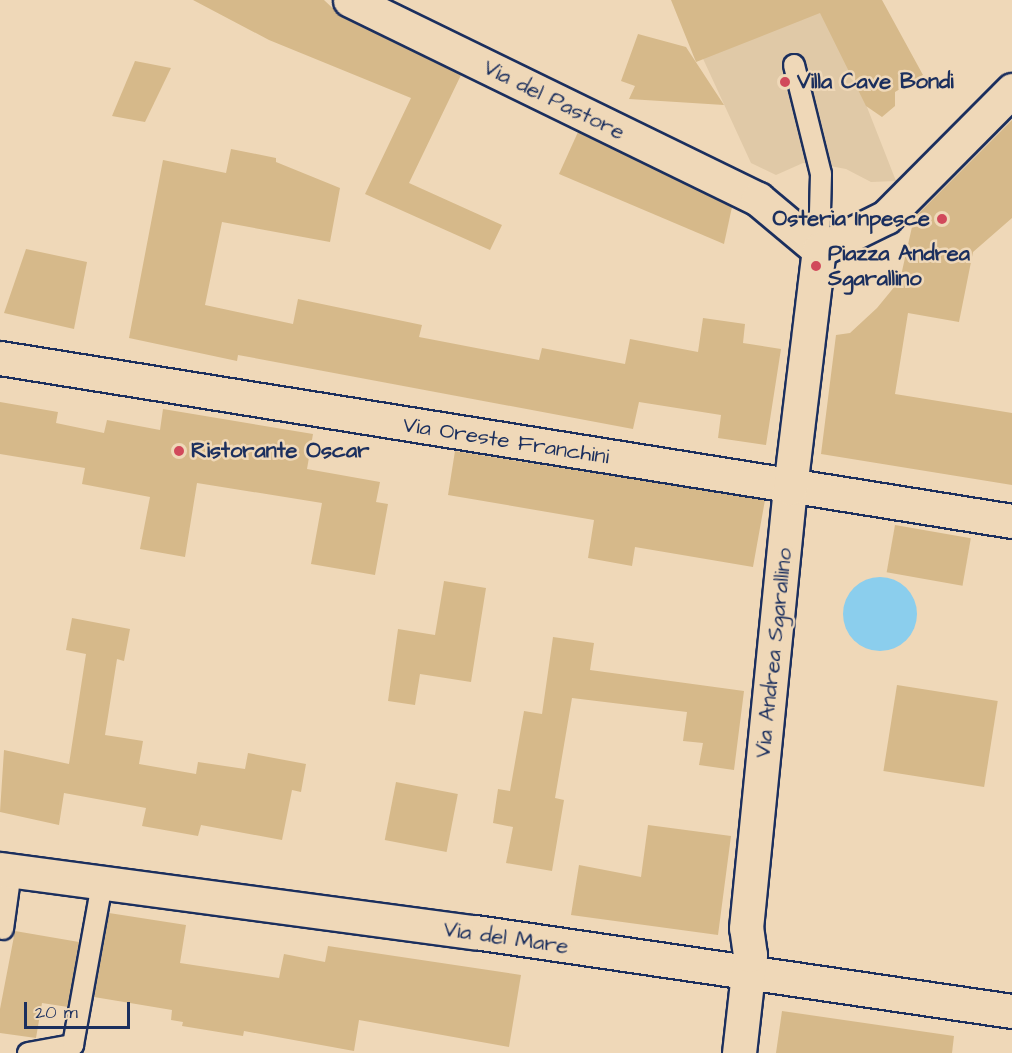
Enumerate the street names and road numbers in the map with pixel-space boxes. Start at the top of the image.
street label: Via del Pastore [479,54,629,146]
street label: Via Oreste Franchini [401,412,611,470]
street label: Via Andrea Sgarallino [750,547,798,759]
street label: Via del Mare [442,916,570,960]

